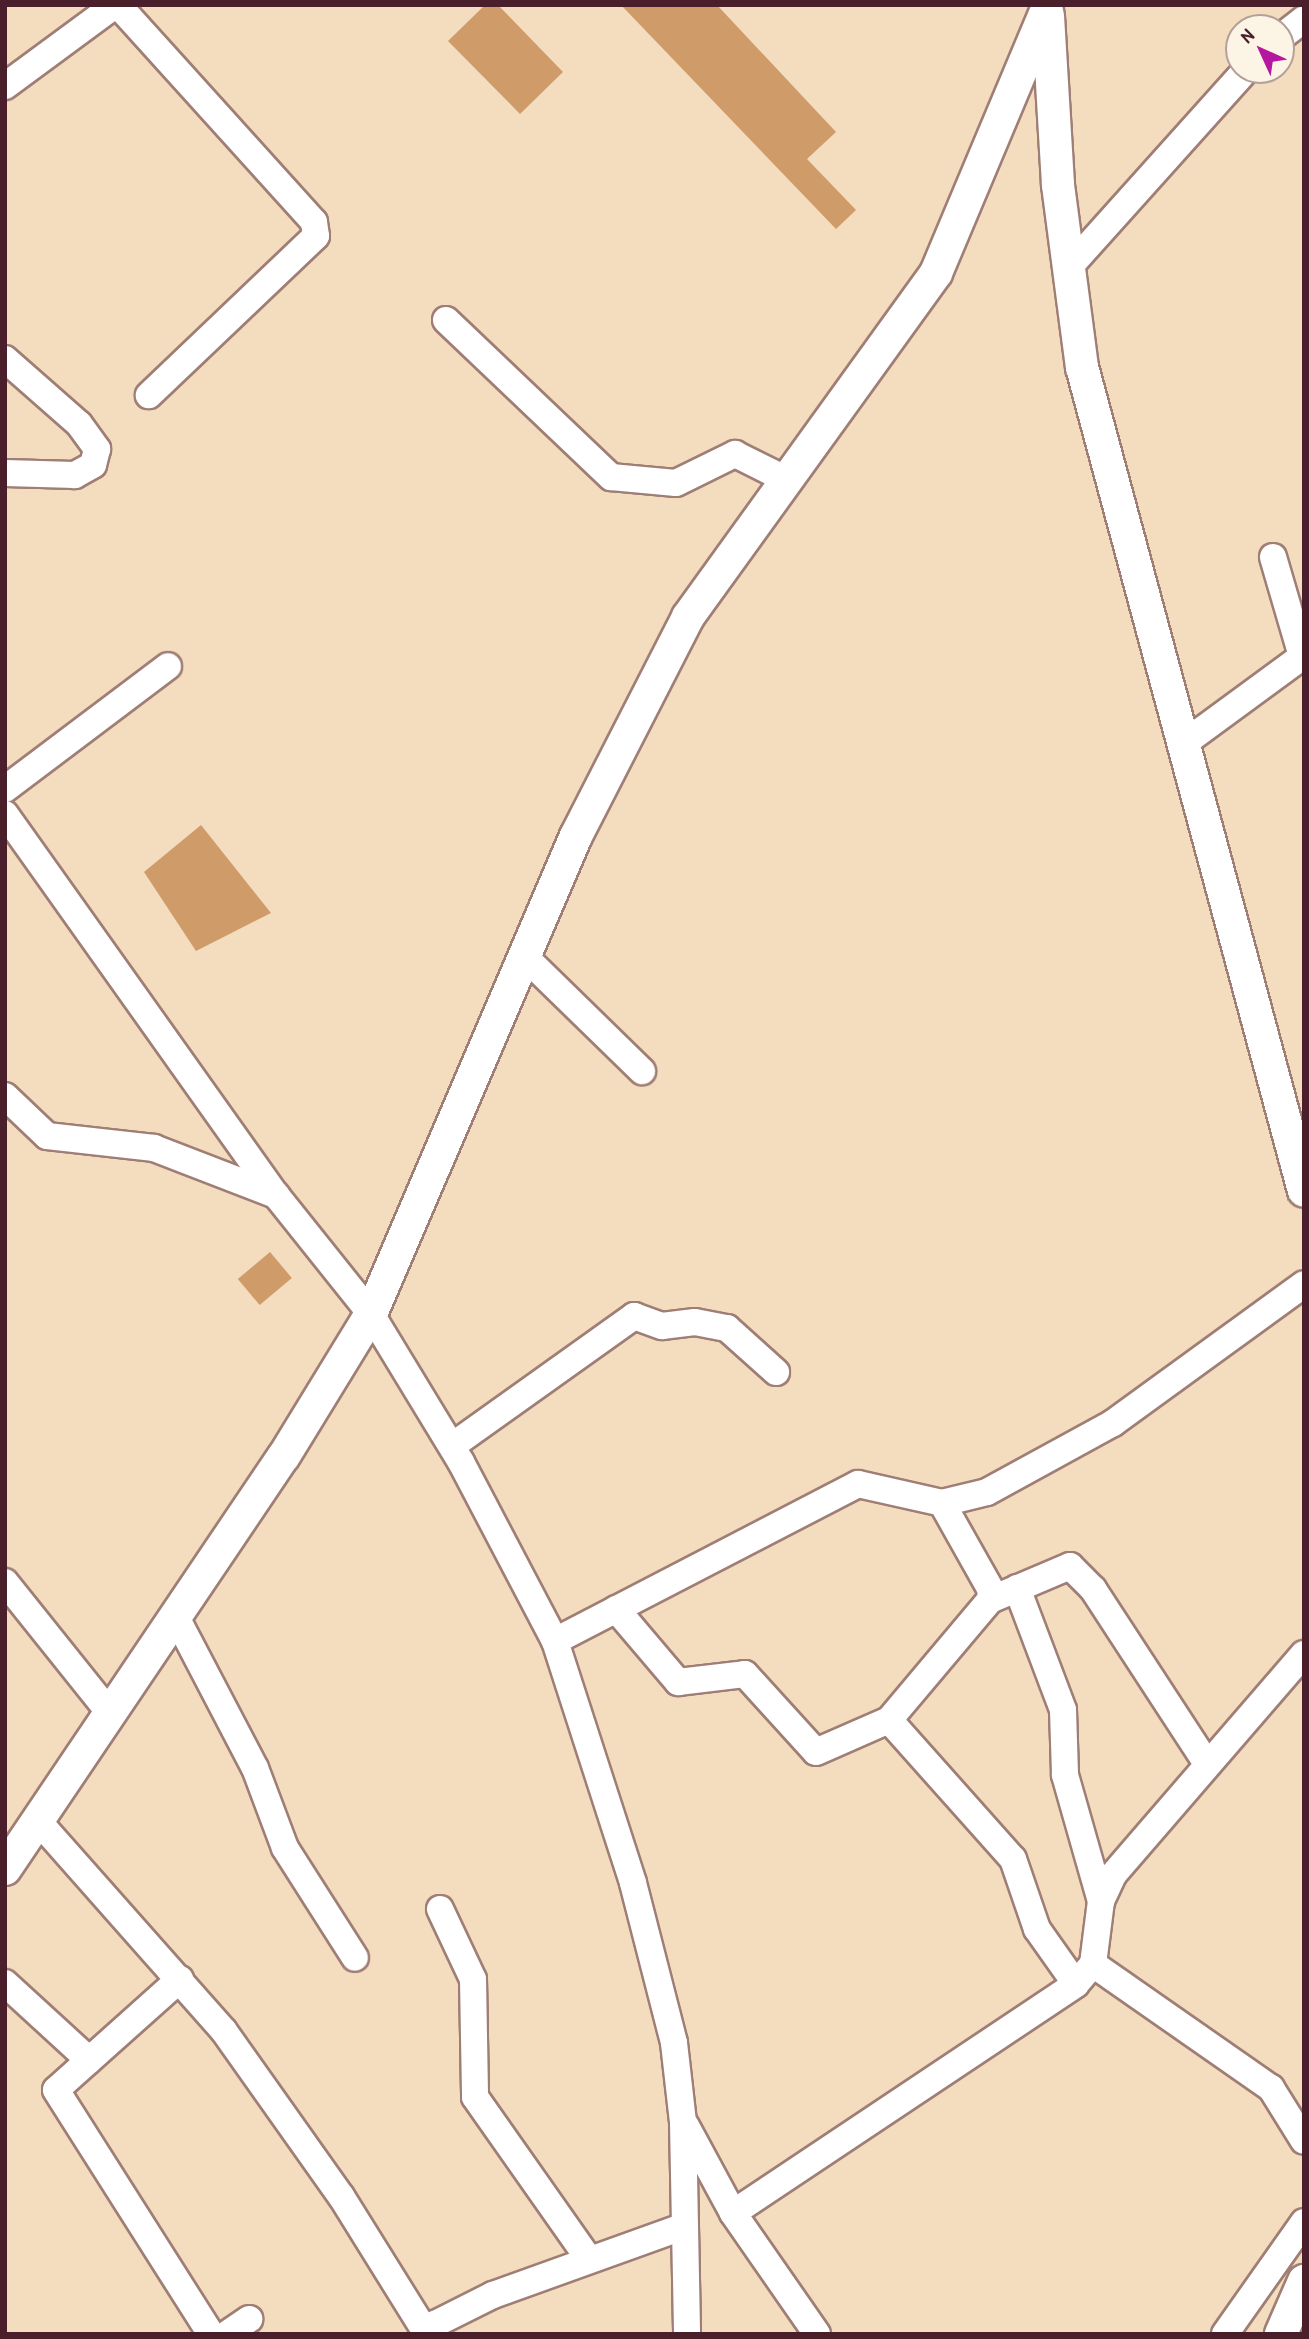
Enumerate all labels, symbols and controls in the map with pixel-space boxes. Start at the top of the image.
north arrow [1225,14,1295,84]
text: N [1234,23,1259,48]

